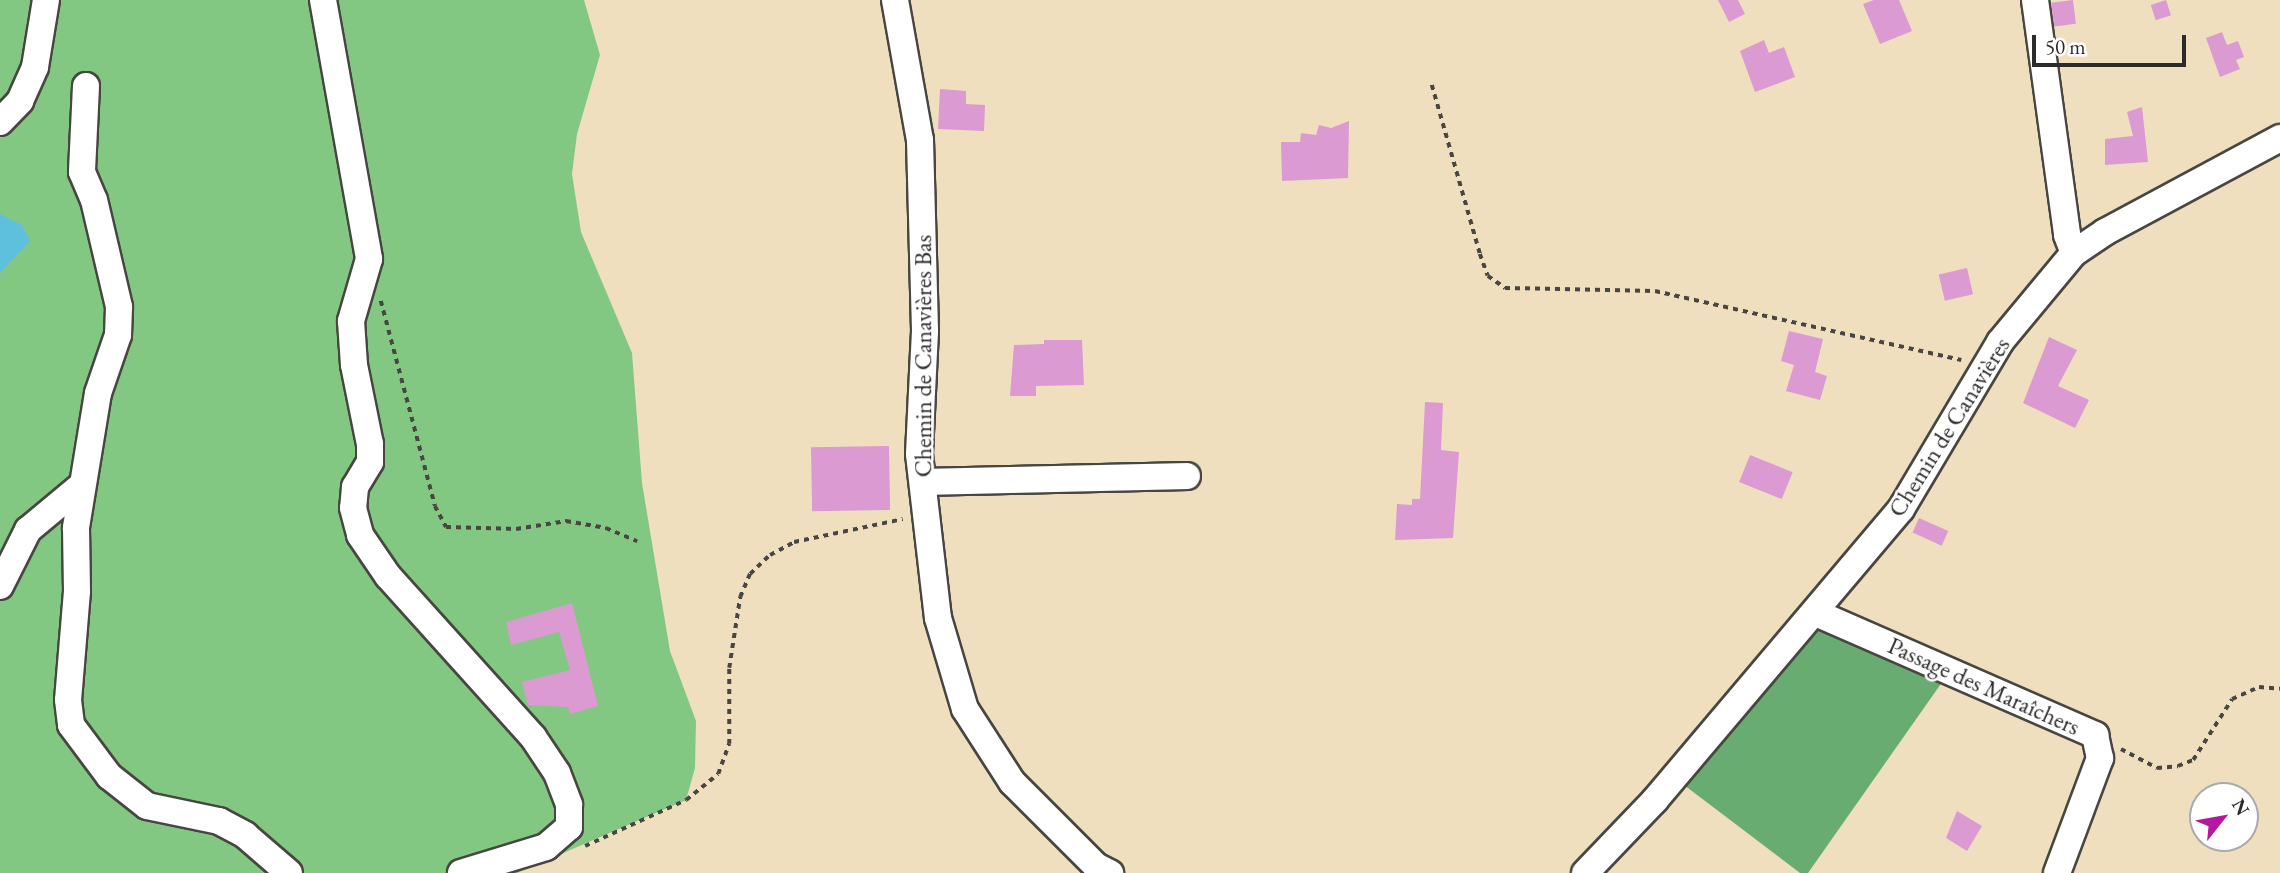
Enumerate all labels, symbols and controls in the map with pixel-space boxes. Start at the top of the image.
scale bar [2035,21,2189,65]
text: 50 m [2045,33,2086,60]
street label: Chemin de Canavières Bas [909,235,937,477]
street label: Chemin de Canavières [1882,332,2016,522]
street label: Passage des Maraîchers [1884,631,2084,741]
north arrow [2189,782,2259,852]
text: N [2226,794,2255,820]

